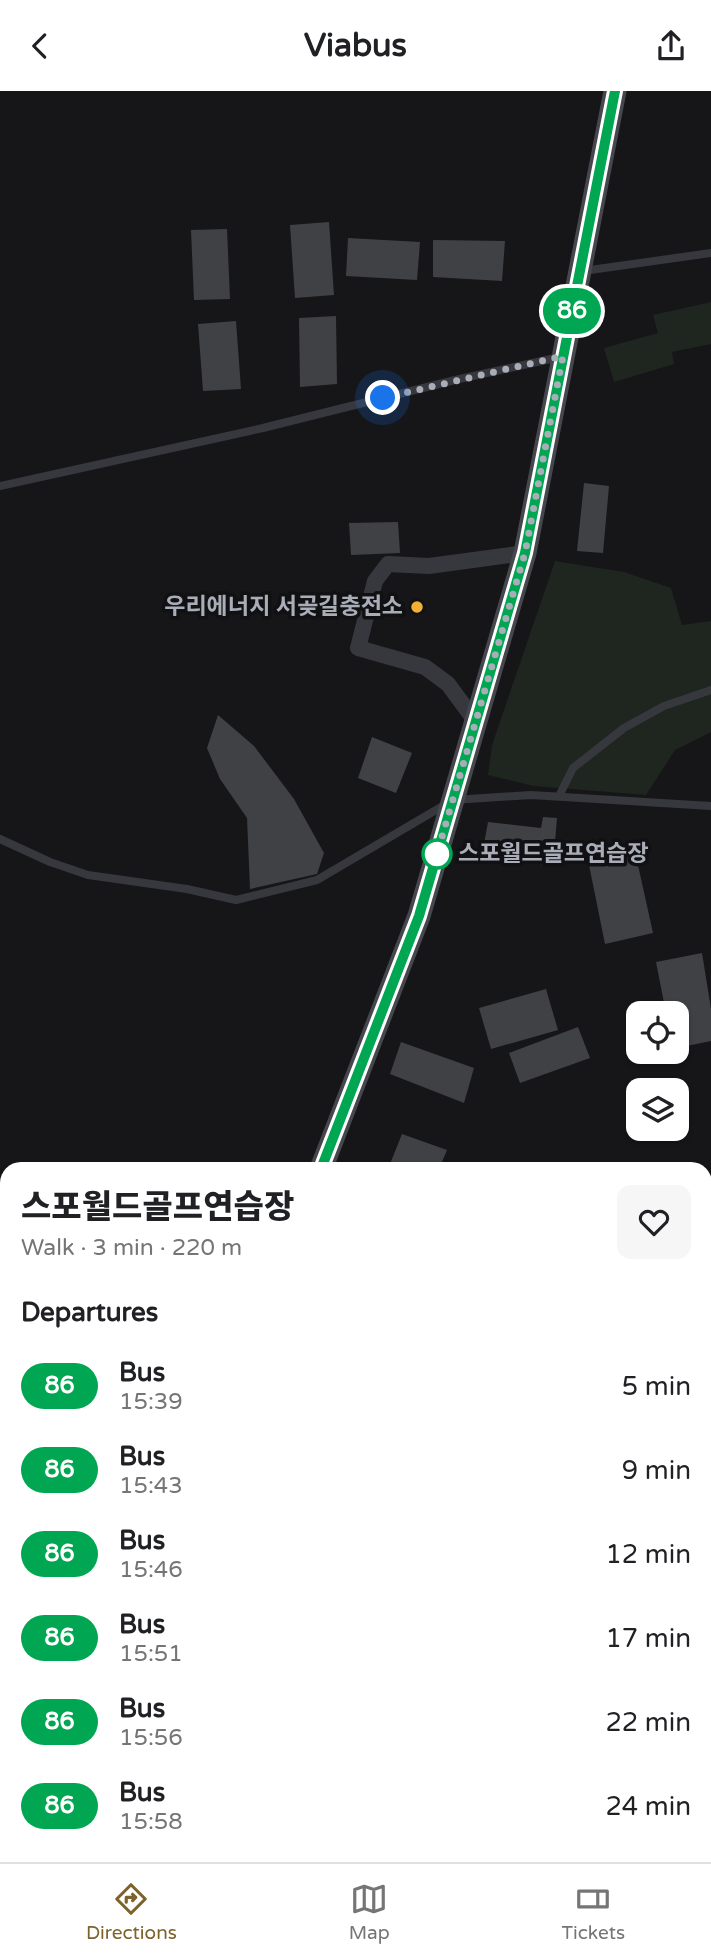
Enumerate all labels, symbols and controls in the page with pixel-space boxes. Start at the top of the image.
icon: back [21,27,59,65]
text: Viabus [304,27,407,65]
icon: share [652,27,690,65]
line badge: 86 [540,288,604,334]
text: 86 [557,296,587,325]
your location [365,380,400,415]
place label: 우리에너지 서곶길충전소 [164,593,403,621]
marker: 우리에너지 서곶길충전소 [409,599,425,615]
marker: 스포월드골프연습장 [422,839,452,869]
place label: 스포월드골프연습장 [458,840,648,868]
map controls [626,1001,689,1141]
button: locate [626,1001,689,1064]
button: layers [626,1078,689,1141]
button: heart [617,1185,691,1259]
text: 스포월드골프연습장 [21,1188,294,1227]
text: Walk · 3 min · 220 m [21,1234,242,1262]
text: Departures [21,1297,158,1328]
text: Bus [119,1357,165,1388]
text: 86 [44,1371,75,1400]
text: 5 min [622,1371,691,1402]
text: 15:39 [119,1388,183,1416]
text: Bus [119,1441,165,1472]
text: 86 [44,1455,75,1484]
text: 9 min [622,1455,691,1486]
text: 15:43 [119,1472,183,1500]
text: Bus [119,1525,165,1556]
text: 86 [44,1539,75,1568]
text: 12 min [605,1539,691,1570]
text: 15:46 [119,1556,183,1584]
text: Bus [119,1609,165,1640]
text: 86 [44,1623,75,1652]
text: 17 min [605,1623,691,1654]
text: 15:51 [119,1640,183,1668]
text: Bus [119,1693,165,1724]
text: 86 [44,1707,75,1736]
text: 22 min [605,1707,691,1738]
text: 15:56 [119,1724,183,1752]
text: Bus [119,1777,165,1808]
text: 86 [44,1791,75,1820]
text: 24 min [605,1791,691,1822]
text: 15:58 [119,1808,183,1836]
tab: Directions [86,1880,177,1944]
tab: Map [349,1880,390,1944]
tab: Tickets [562,1880,625,1944]

